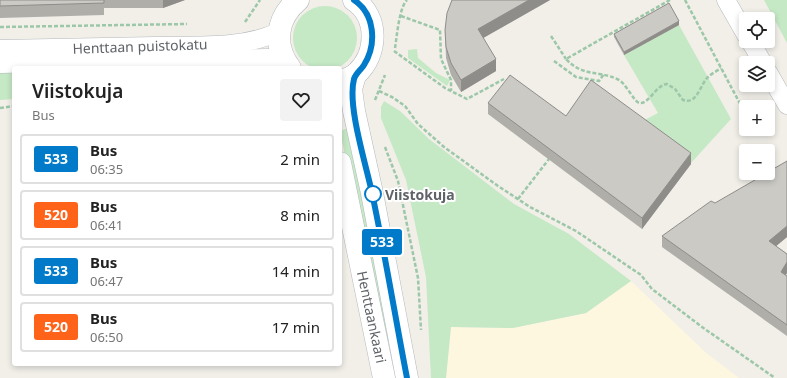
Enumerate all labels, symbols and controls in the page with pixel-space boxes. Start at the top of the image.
map controls [739,12,775,180]
button: locate [739,12,775,48]
street label: Henttaan puistokatu [72,34,208,58]
button: layers [739,56,775,92]
text: Viistokuja [32,78,123,104]
button: heart [280,79,322,121]
button: + [739,100,775,136]
text: Bus [32,106,55,124]
text: Bus [90,140,117,160]
button: − [739,144,775,180]
text: 533 [44,149,68,168]
text: 2 min [280,149,320,169]
text: 06:35 [90,160,123,178]
marker: Viistokuja [364,185,382,203]
place label: Viistokuja [385,185,455,204]
text: Bus [90,196,117,216]
text: 520 [44,205,68,224]
text: 8 min [280,205,320,225]
text: 06:41 [90,216,123,234]
line badge: 533 [359,229,405,255]
text: 533 [370,232,394,251]
text: Bus [90,252,117,272]
text: 533 [44,261,68,280]
text: 14 min [272,261,320,281]
street label: Henttaankaari [353,269,391,365]
text: 06:47 [90,272,123,290]
text: Bus [90,308,117,328]
text: 520 [44,317,68,336]
text: 17 min [272,317,320,337]
text: 06:50 [90,328,123,346]

